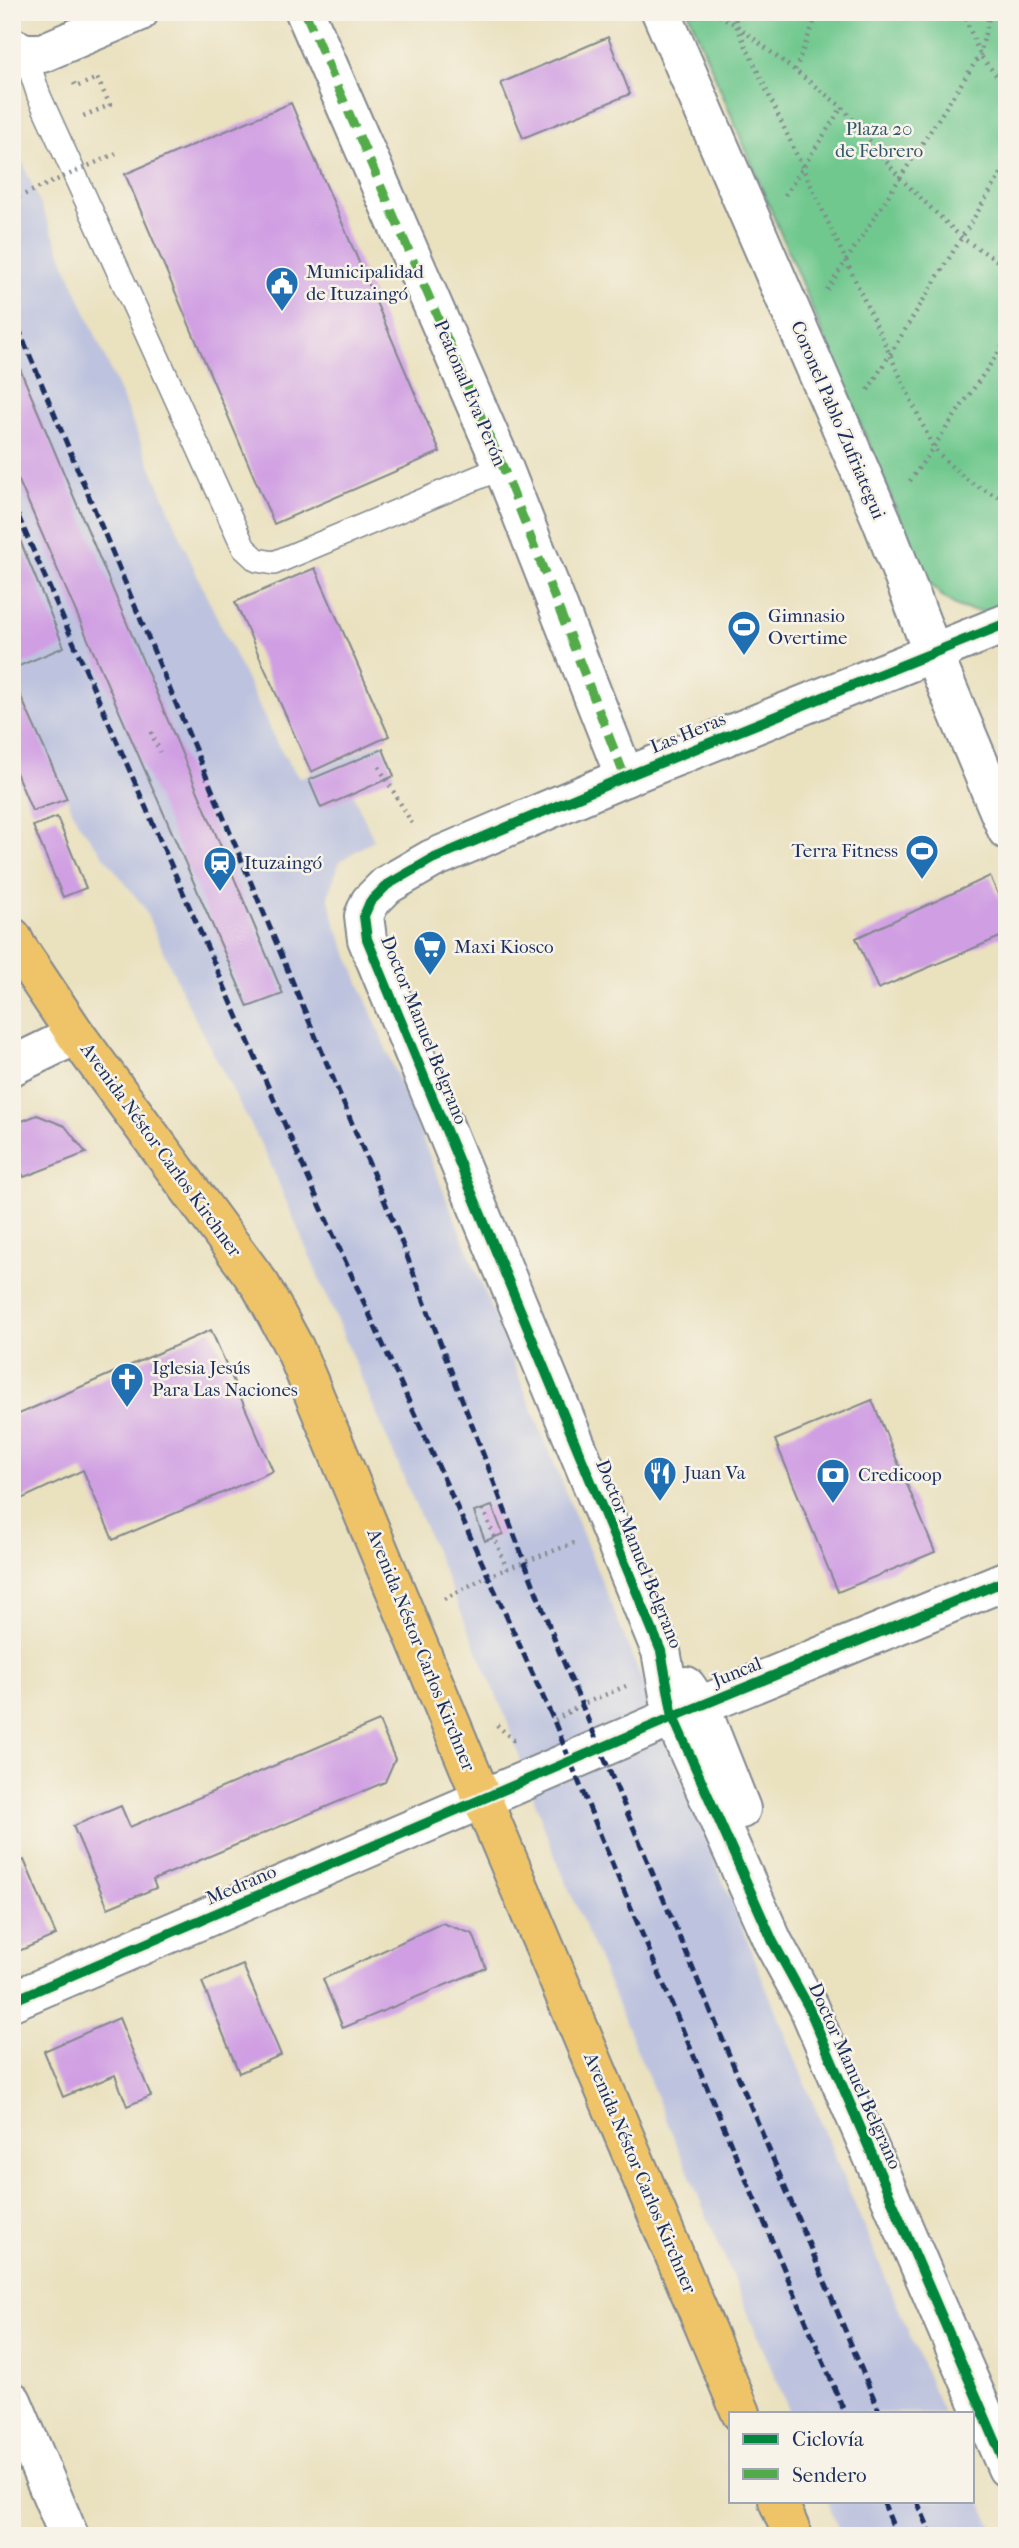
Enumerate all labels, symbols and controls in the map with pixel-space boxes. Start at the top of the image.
park label: Plaza 20 de Febrero [835,118,923,162]
place label: Municipalidad de Ituzaingó [306,261,424,305]
public building icon: Municipalidad de Ituzaingó [263,264,301,313]
street label: Peatonal Eva Perón [429,316,511,470]
street label: Coronel Pablo Zufriategui [786,318,890,523]
place label: Gimnasio Overtime [768,605,847,649]
sports icon: Gimnasio Overtime [725,608,763,657]
street label: Las Heras [647,708,729,758]
sports icon: Terra Fitness [903,832,941,881]
place label: Terra Fitness [792,840,898,862]
station icon: Ituzaingó [201,844,239,893]
place label: Ituzaingó [244,852,323,874]
supermarket icon: Maxi Kiosco [411,928,449,977]
street label: Doctor Manuel Belgrano [376,932,472,1128]
place label: Maxi Kiosco [454,936,554,958]
street label: Avenida Néstor Carlos Kirchner [75,1038,247,1262]
place label: Iglesia Jesús Para Las Naciones [152,1357,298,1401]
church icon: Iglesia Jesús Para Las Naciones [108,1360,146,1409]
restaurant icon: Juan Va [641,1454,679,1503]
street label: Doctor Manuel Belgrano [591,1456,687,1652]
bank icon: Credicoop [814,1456,852,1505]
place label: Juan Va [682,1462,746,1484]
place label: Credicoop [858,1464,942,1486]
street label: Avenida Néstor Carlos Kirchner [362,1525,480,1775]
street label: Juncal [707,1652,765,1692]
street label: Medrano [202,1860,280,1910]
street label: Doctor Manuel Belgrano [804,1979,906,2173]
street label: Avenida Néstor Carlos Kirchner [579,2048,701,2297]
legend [729,2412,974,2502]
text: Ciclovía [792,2427,864,2451]
text: Sendero [792,2463,867,2487]

